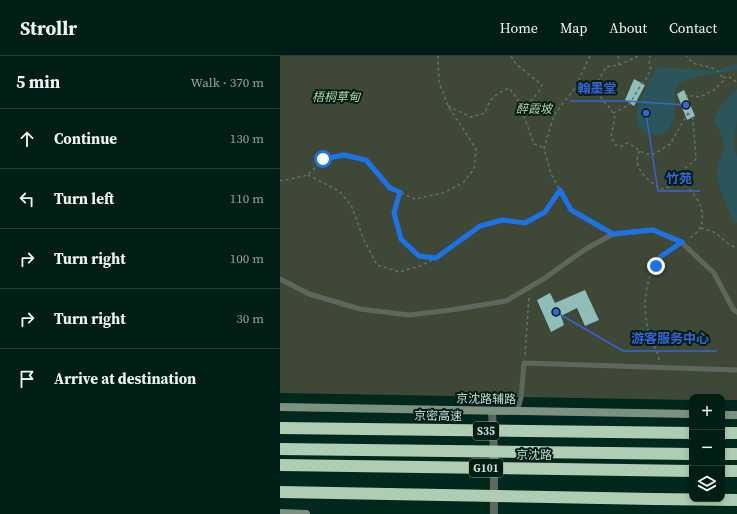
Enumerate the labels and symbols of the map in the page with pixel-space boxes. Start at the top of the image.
callout: 翰墨堂 [570,76,625,101]
text: 翰墨堂 [577,80,617,97]
park label: 梧桐草甸 [312,89,362,105]
park label: 醉霞坡 [516,101,554,117]
route start [314,150,332,168]
callout: 竹苑 [658,166,700,191]
text: 竹苑 [666,170,692,187]
route end [647,257,665,275]
callout: 游客服务中心 [623,326,717,351]
text: 游客服务中心 [631,330,709,347]
street label: 京沈路辅路 [456,390,516,408]
street label: 京密高速 [414,408,462,424]
road number: S35 [473,422,499,440]
street label: 京沈路 [516,447,552,463]
road number: G101 [469,459,503,477]

